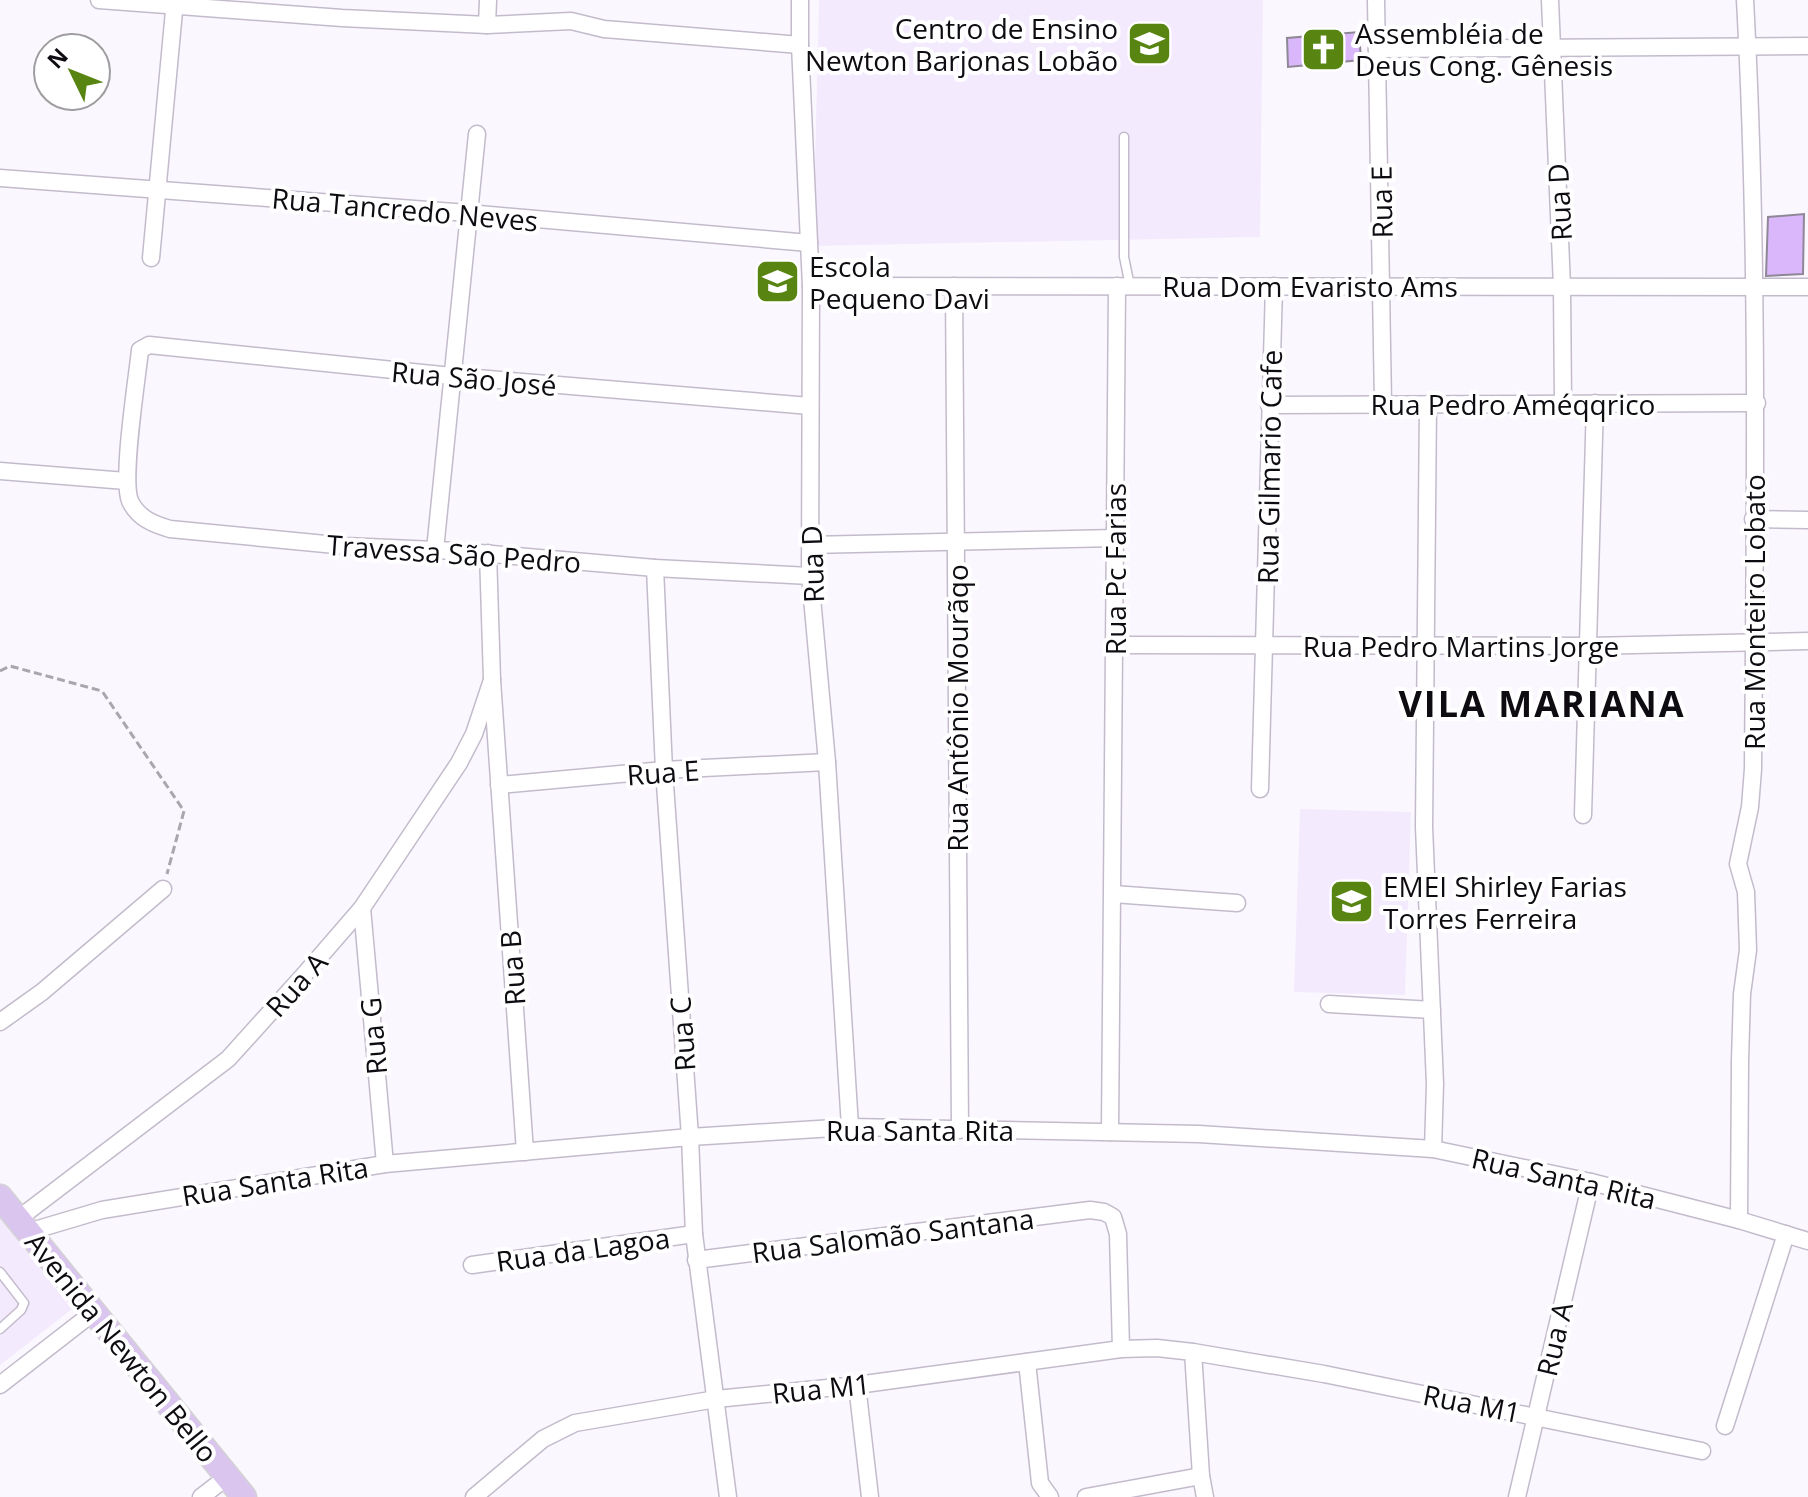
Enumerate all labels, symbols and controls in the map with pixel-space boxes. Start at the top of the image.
place label: Centro de Ensino Newton Barjonas Lobão [805,9,1118,79]
place label: Assembléia de Deus Cong. Gênesis [1355,14,1613,84]
school or university icon: Centro de Ensino Newton Barjonas Lobão [1125,20,1173,68]
church icon: Assembléia de Deus Cong. Gênesis [1300,25,1348,73]
north arrow [32,32,112,112]
text: N [40,41,74,74]
street label: Rua D [1538,162,1580,242]
street label: Rua E [1361,165,1401,239]
street label: Rua Tancredo Neves [270,178,540,240]
place label: Escola Pequeno Davi [809,247,990,317]
school or university icon: Escola Pequeno Davi [754,258,802,306]
street label: Rua Dom Evaristo Ams [1162,267,1458,305]
street label: Rua Gilmario Cafe [1248,350,1290,584]
street label: Rua São José [390,352,558,404]
street label: Rua Pedro Améqqrico [1371,385,1655,423]
street label: Rua Monteiro Lobato [1735,474,1773,750]
street label: Rua Pc Farias [1096,483,1134,655]
street label: Travessa São Pedro [326,525,582,581]
street label: Rua D [792,525,832,603]
street label: Rua Antônio Mourãqo [938,564,976,852]
street label: Rua Pedro Martins Jorge [1303,627,1619,665]
district label: VILA MARIANA [1398,679,1686,728]
street label: Rua E [625,751,701,793]
place label: EMEI Shirley Farias Torres Ferreira [1383,867,1627,937]
school or university icon: EMEI Shirley Farias Torres Ferreira [1328,878,1376,926]
street label: Rua B [490,929,534,1007]
street label: Rua A [257,943,335,1025]
street label: Rua C [660,995,704,1073]
street label: Rua G [351,996,395,1076]
street label: Rua Santa Rita [826,1111,1014,1149]
street label: Rua Santa Rita [1468,1138,1660,1218]
street label: Rua Santa Rita [179,1148,371,1214]
street label: Rua Salomão Santana [750,1199,1036,1271]
street label: Rua da Lagoa [494,1218,672,1280]
street label: Avenida Newton Bello [17,1224,227,1470]
street label: Rua A [1527,1298,1581,1380]
street label: Rua M1 [770,1364,872,1412]
street label: Rua M1 [1420,1375,1524,1431]

